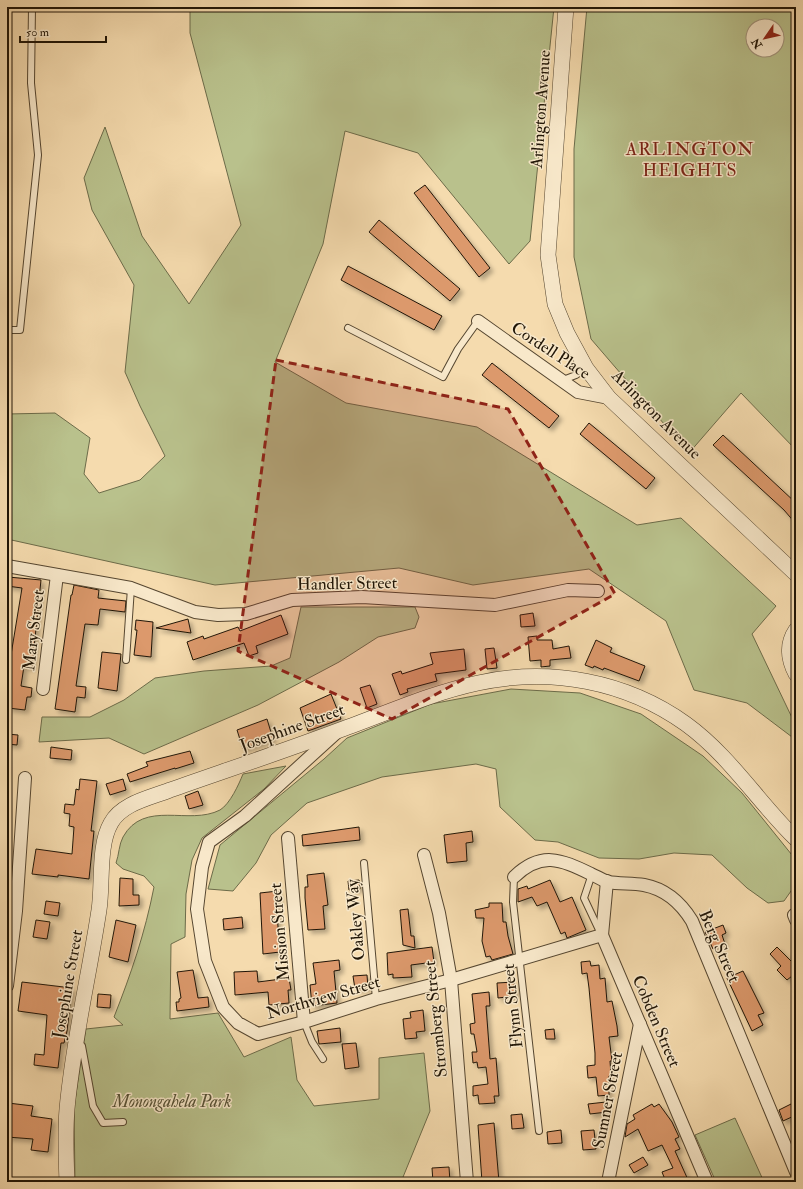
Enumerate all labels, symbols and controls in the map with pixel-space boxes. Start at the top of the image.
scale bar [20,18,106,44]
north arrow [745,18,785,58]
text: 50 m [26,25,50,40]
text: N [748,35,766,52]
street label: Arlington Avenue [526,49,555,170]
district label: ARLINGTON HEIGHTS [625,138,754,182]
street label: Cordell Place [507,317,594,384]
street label: Arlington Avenue [607,364,706,464]
street label: Handler Street [297,572,398,595]
street label: Mary Street [18,588,50,672]
street label: Josephine Street [236,699,348,757]
street label: Oakley Way [341,878,371,961]
street label: Mission Street [265,881,294,982]
street label: Berg Street [694,907,745,986]
street label: Josephine Street [47,928,88,1041]
street label: Stromberg Street [419,959,452,1078]
street label: Flynn Street [498,962,528,1049]
street label: Northview Street [264,971,383,1024]
street label: Cobden Street [628,972,685,1071]
street label: Sumner Street [588,1049,627,1150]
park label: Monongahela Park [112,1091,231,1112]

